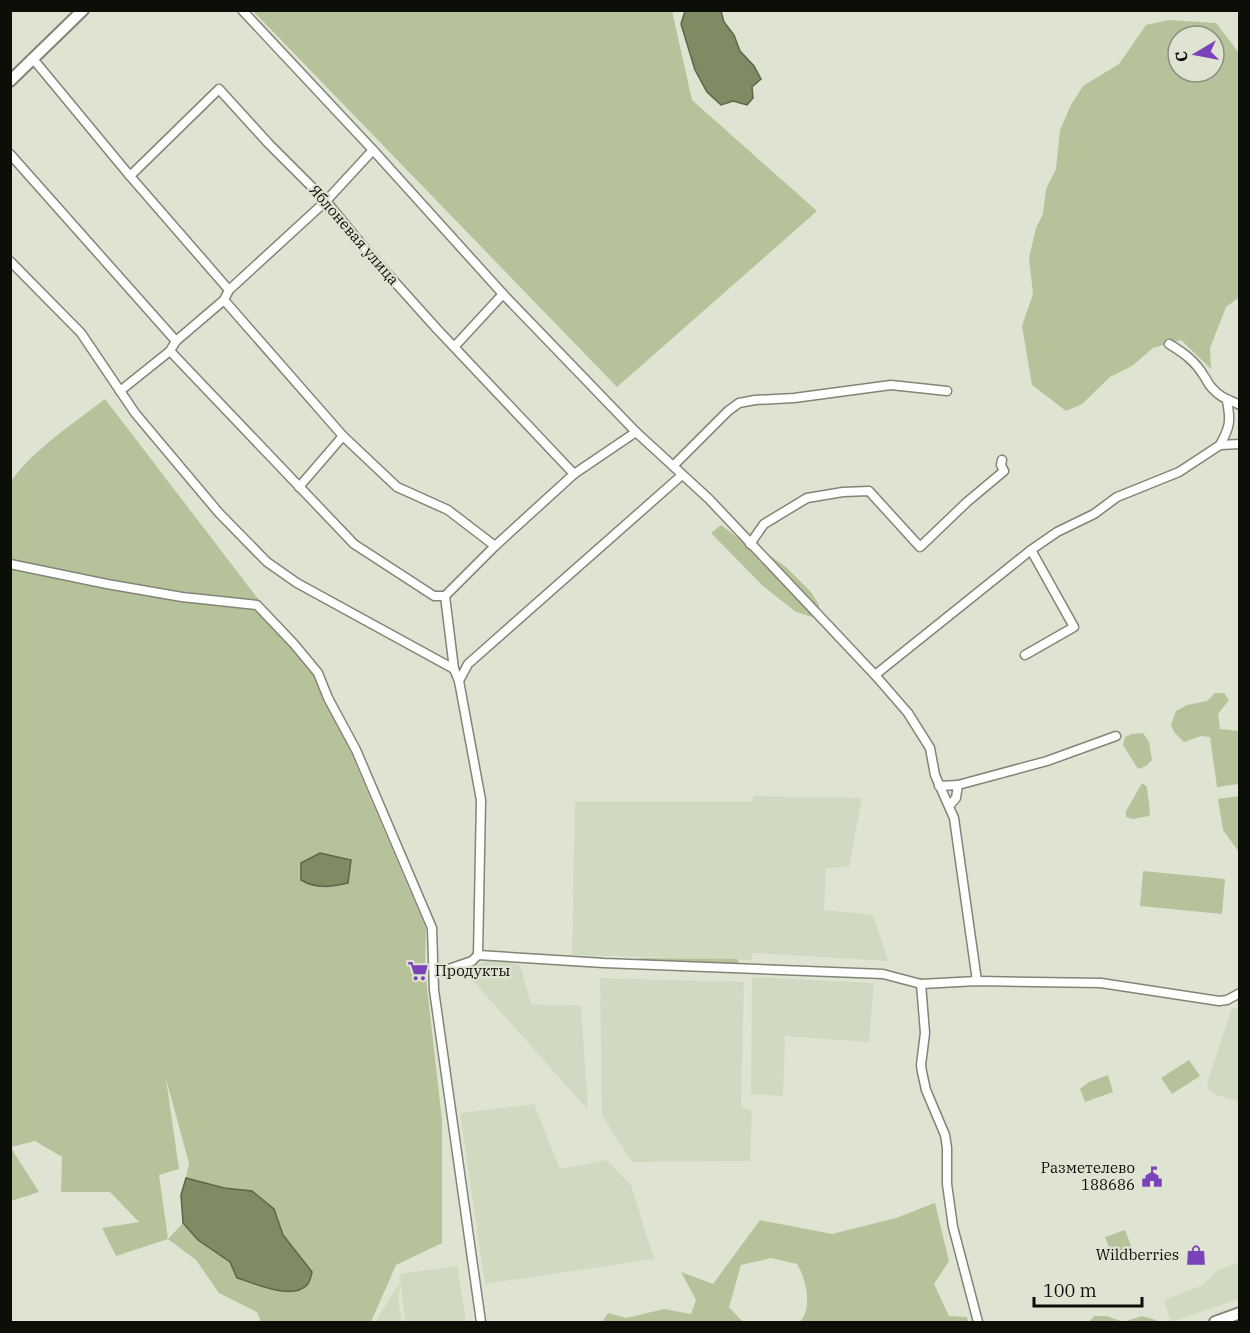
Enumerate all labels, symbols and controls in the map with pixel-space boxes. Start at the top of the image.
north arrow [1166,24,1226,84]
text: С [1170,50,1192,64]
street label: Яблоневая улица [306,181,403,289]
supermarket icon: Продукты [406,959,430,983]
place label: Продукты [435,961,510,980]
place label: Разметелево 188686 [1041,1158,1135,1194]
public building icon: Разметелево 188686 [1140,1165,1164,1189]
shop icon: Wildberries [1184,1243,1208,1267]
place label: Wildberries [1096,1245,1179,1264]
scale bar [1034,1270,1142,1308]
text: 100 m [1043,1279,1097,1302]

